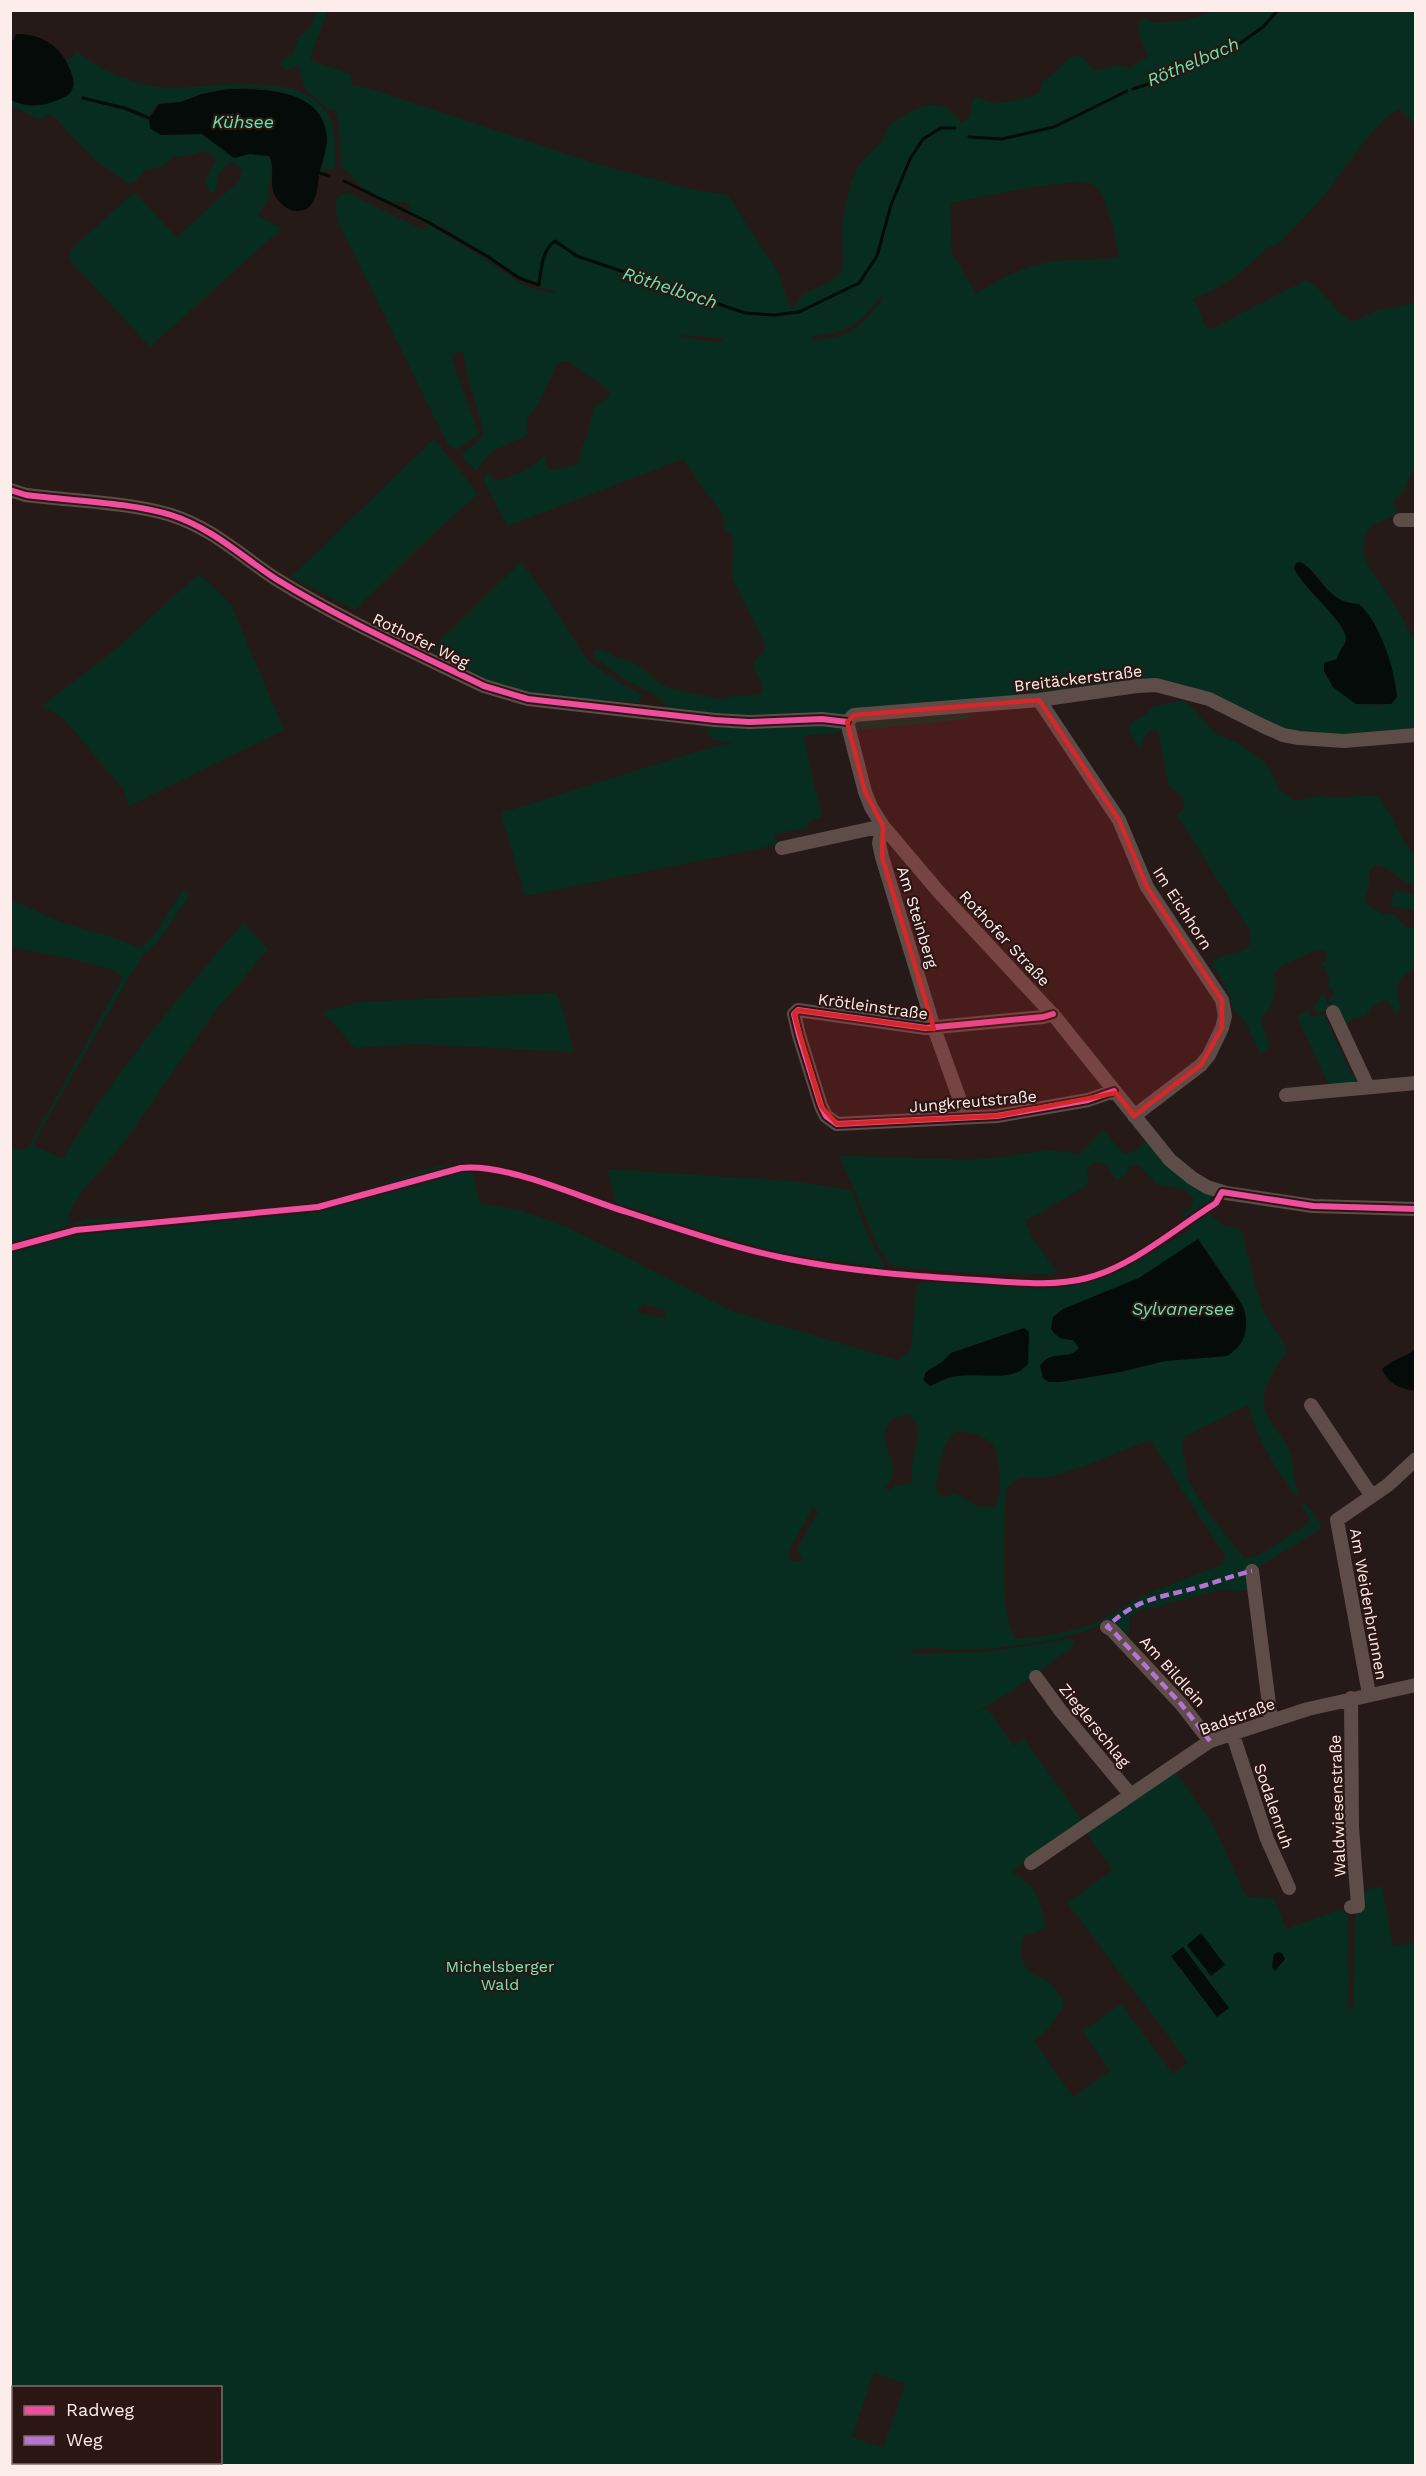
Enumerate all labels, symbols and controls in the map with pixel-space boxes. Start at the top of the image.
water label: Röthelbach [1144,33,1242,90]
water label: Kühsee [212,111,274,132]
water label: Röthelbach [620,262,720,313]
street label: Rothofer Weg [369,609,473,672]
street label: Breitäckerstraße [1013,661,1143,696]
street label: Im Eichhorn [1149,863,1216,953]
street label: Am Steinberg [893,864,942,971]
street label: Rothofer Straße [955,886,1054,990]
street label: Krötleinstraße [817,989,929,1024]
street label: Jungkreutstraße [908,1086,1038,1117]
water label: Sylvanersee [1132,1298,1234,1319]
street label: Am Weidenbrunnen [1346,1527,1391,1681]
street label: Am Bildlein [1136,1632,1210,1711]
street label: Zieglerschlag [1055,1680,1134,1771]
street label: Badstraße [1197,1694,1278,1739]
street label: Waldwiesenstraße [1326,1734,1349,1878]
street label: Sodalenruh [1250,1761,1297,1851]
park label: Michelsberger Wald [445,1957,555,1994]
legend [12,2386,222,2464]
text: Radweg [66,2399,135,2420]
text: Weg [66,2429,103,2450]

